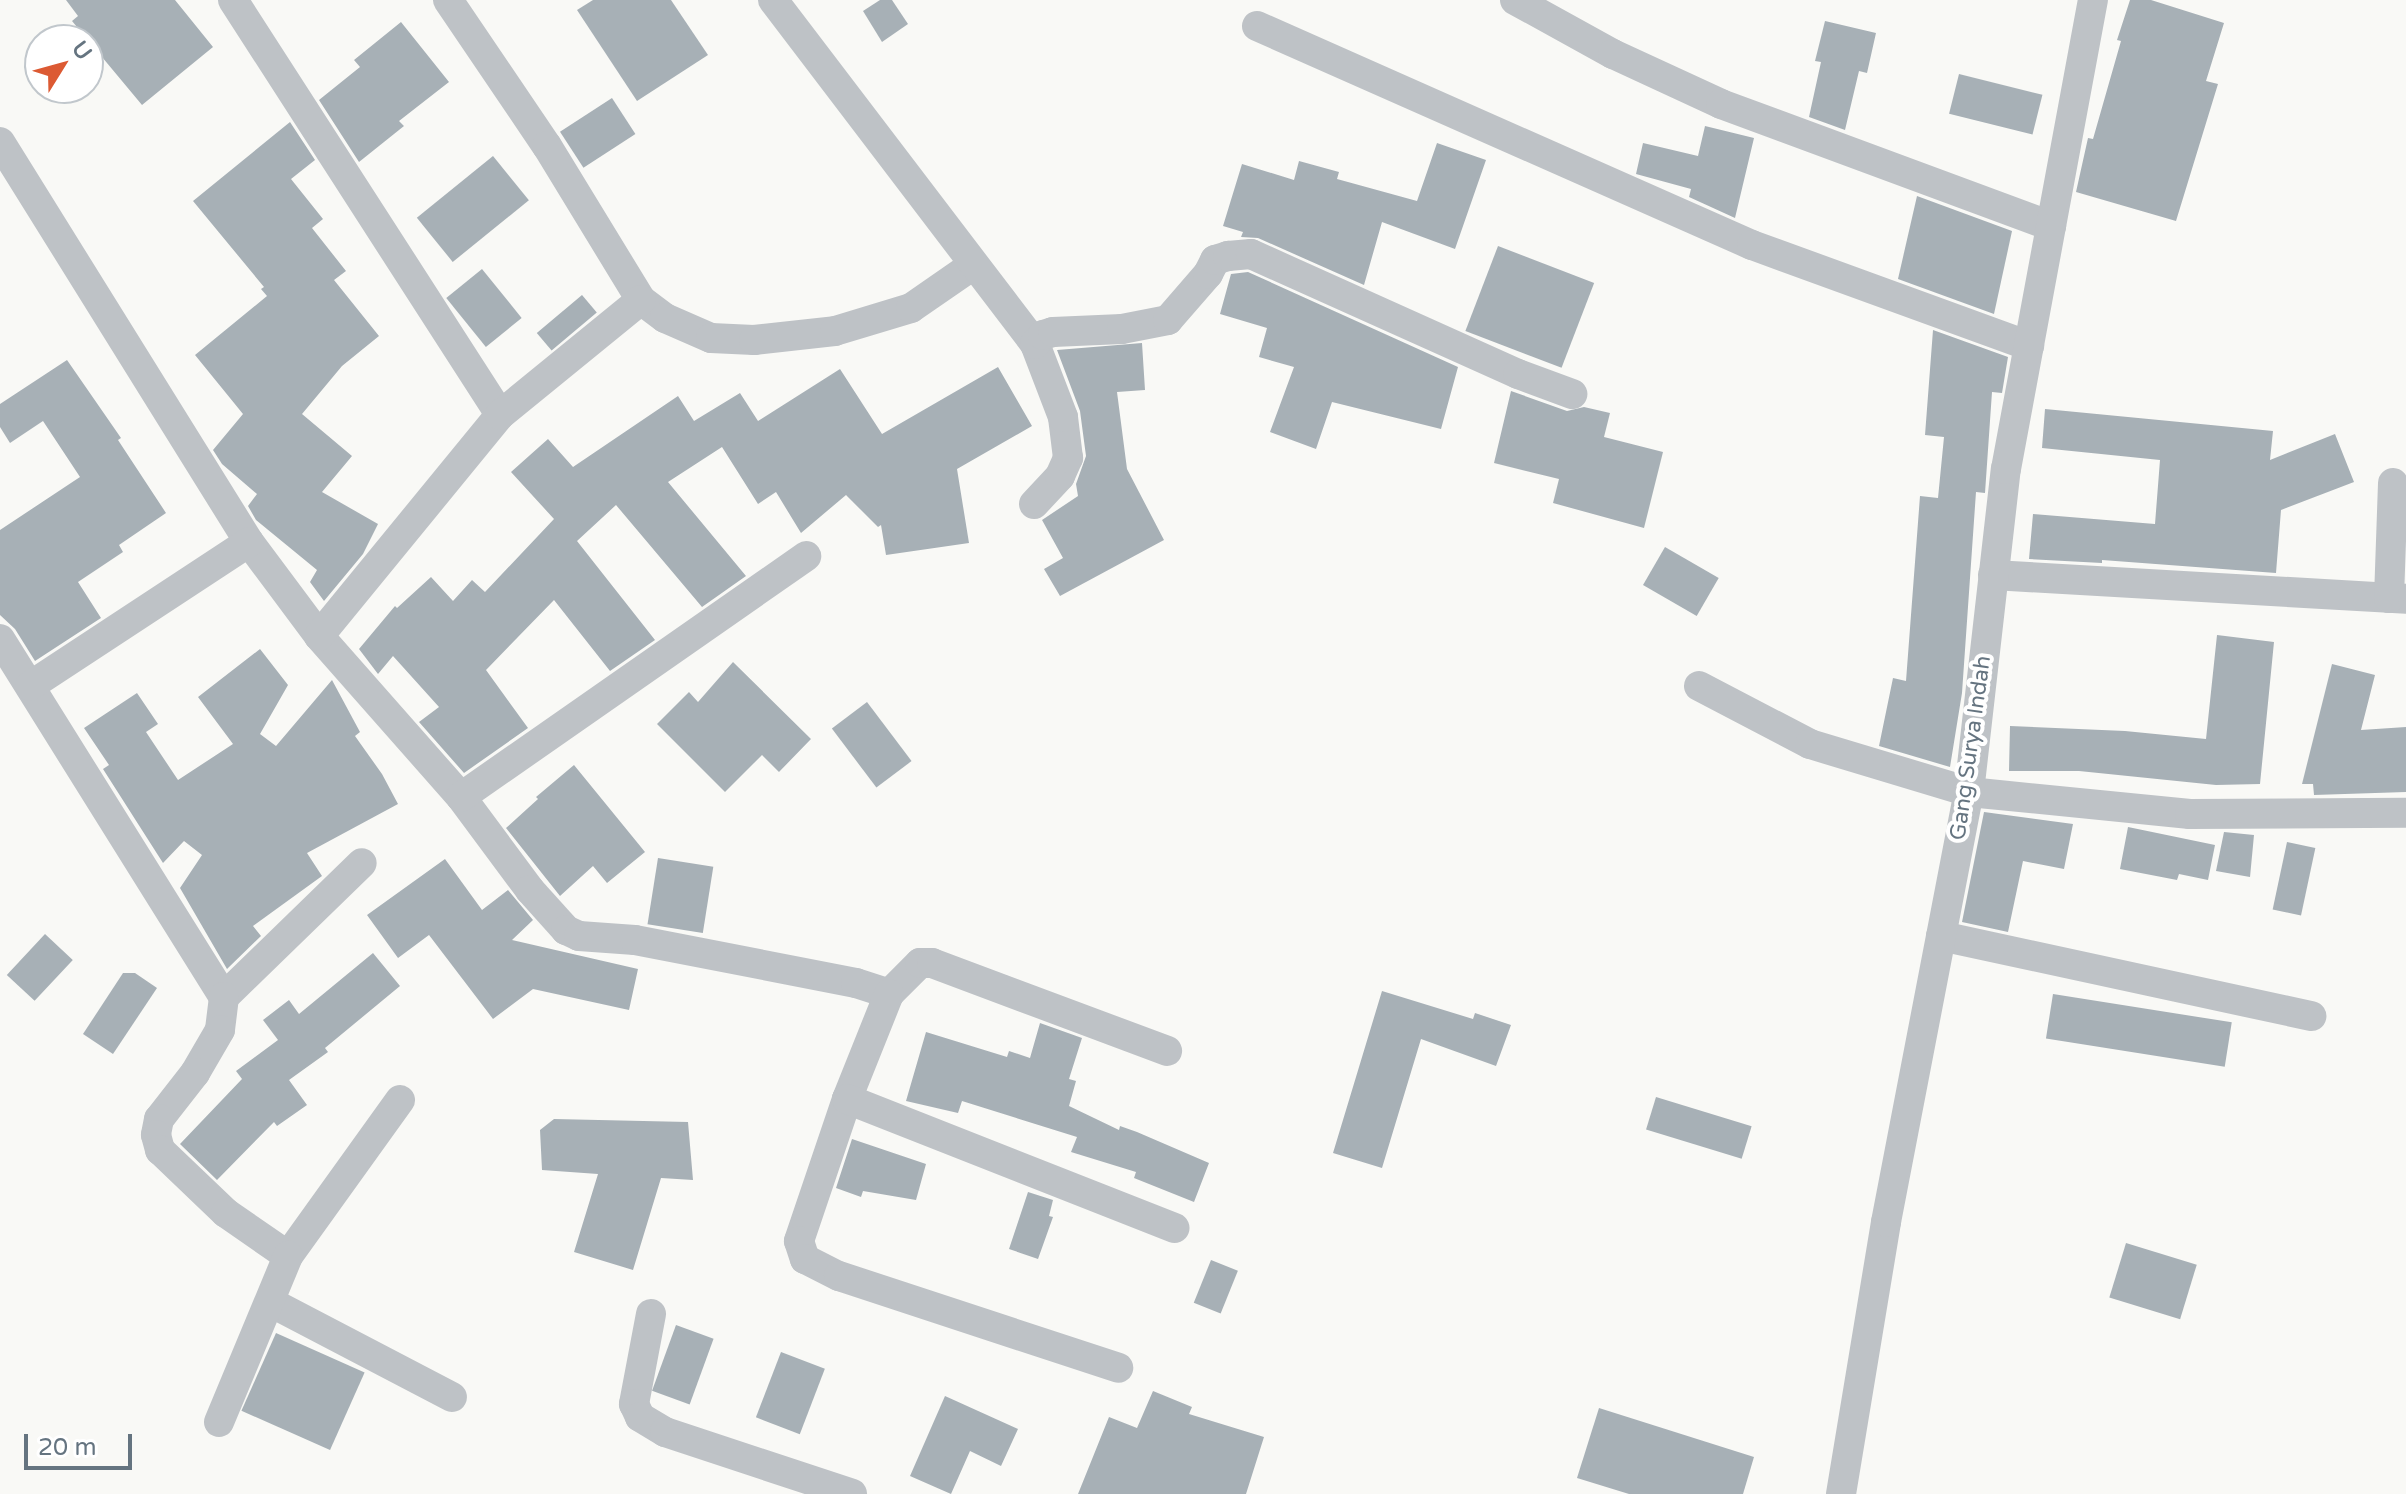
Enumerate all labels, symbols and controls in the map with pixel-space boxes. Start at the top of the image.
north arrow [24,24,104,104]
text: U [66,36,97,65]
street label: Gang Surya Indah [1945,654,1997,842]
scale bar [28,1418,136,1468]
text: 20 m [38,1433,96,1462]

